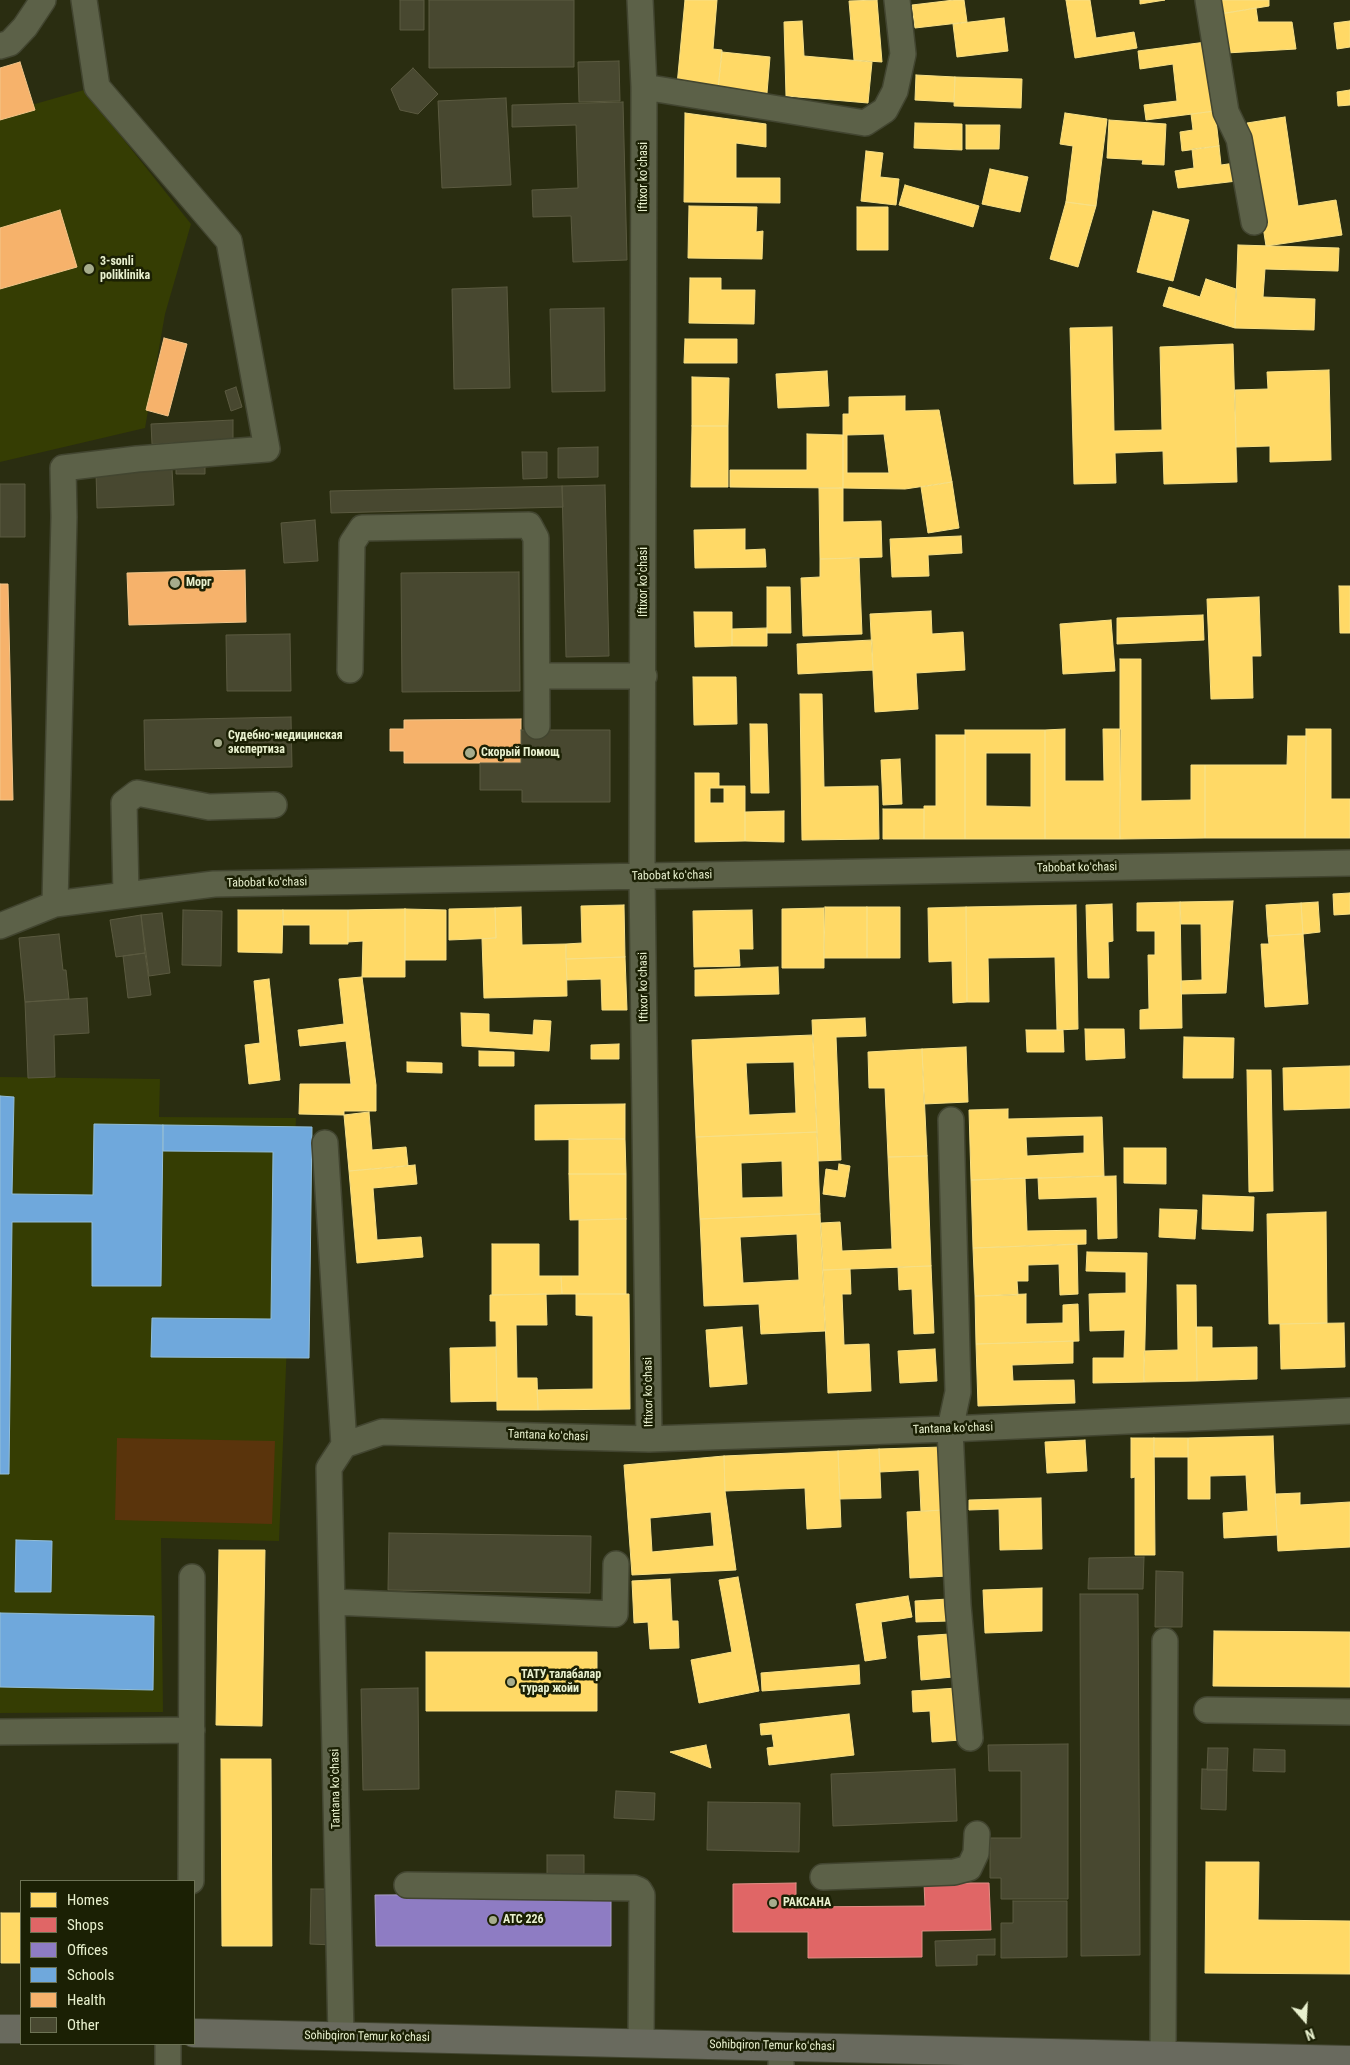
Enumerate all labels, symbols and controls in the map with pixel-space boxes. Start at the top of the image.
street label: Iftixor koʻchasi [637,142,651,212]
place label: 3-sonli poliklinika [100,255,150,283]
marker: 3-sonli poliklinika [82,262,96,276]
street label: Iftixor koʻchasi [637,547,651,617]
marker: Морг [168,576,182,590]
place label: Морг [186,576,211,590]
place label: Судебно-медицинская экспертиза [228,729,343,757]
marker: Судебно-медицинская экспертиза [212,737,224,749]
marker: Скорый Помощ [463,746,477,760]
place label: Скорый Помощ [481,746,560,760]
street label: Tabobat koʻchasi [1037,860,1117,876]
street label: Tabobat koʻchasi [632,868,712,884]
street label: Tabobat koʻchasi [227,875,307,891]
street label: Iftixor koʻchasi [636,952,652,1022]
street label: Iftixor koʻchasi [641,1357,657,1427]
street label: Tantana koʻchasi [913,1420,993,1438]
street label: Tantana koʻchasi [508,1427,588,1445]
place label: ТАТУ талабалар турар жойи [521,1668,601,1696]
marker: ТАТУ талабалар турар жойи [505,1676,517,1688]
street label: Tantana koʻchasi [328,1749,344,1829]
legend [20,1880,195,2045]
text: Homes [67,1891,109,1909]
place label: РАКСАНА [783,1896,831,1910]
marker: РАКСАНА [767,1897,779,1909]
place label: АТС 226 [503,1913,544,1927]
marker: АТС 226 [487,1914,499,1926]
text: Shops [67,1916,104,1934]
text: Offices [67,1941,108,1959]
text: Schools [67,1966,114,1984]
text: Health [67,1991,106,2009]
north arrow [1280,1995,1330,2045]
text: Other [67,2016,99,2034]
text: N [1303,2025,1317,2043]
street label: Sohibqiron Temur koʻchasi [304,2029,430,2045]
street label: Sohibqiron Temur koʻchasi [709,2038,835,2054]

